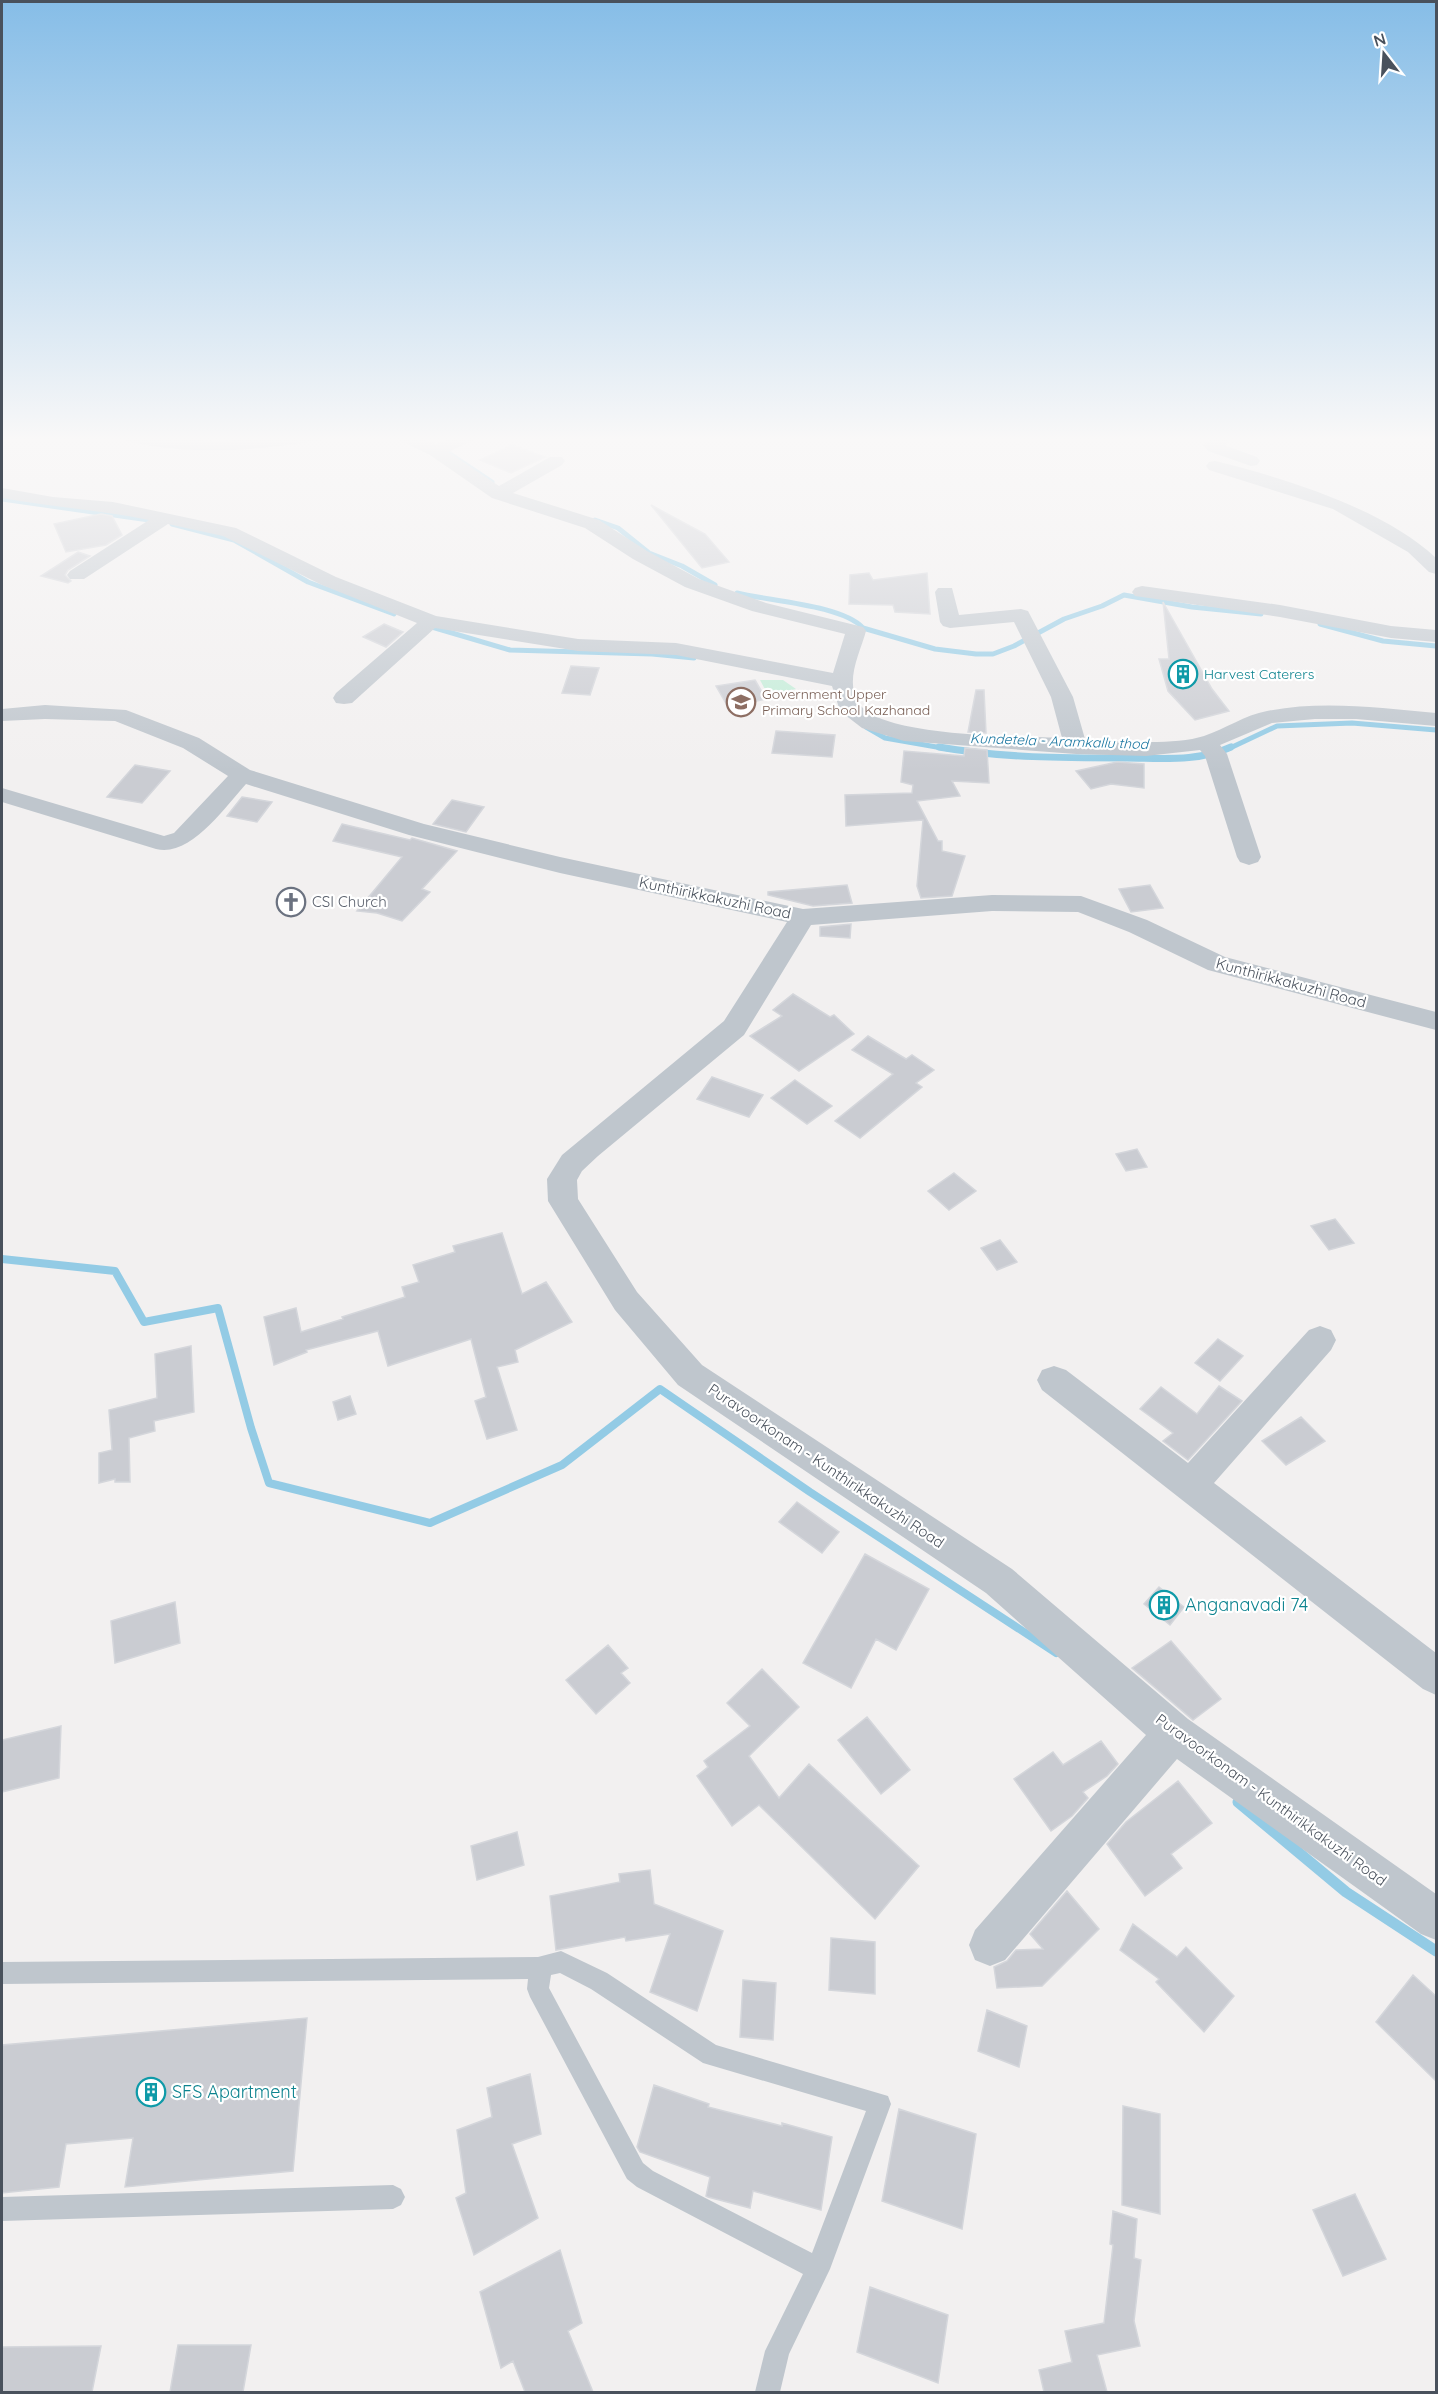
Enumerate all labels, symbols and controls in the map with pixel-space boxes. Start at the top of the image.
north arrow [1354,24,1414,84]
text: N [1371,28,1388,51]
building icon: Harvest Caterers [1167,658,1199,690]
place label: Harvest Caterers [1204,665,1314,683]
place label: Government Upper Primary School Kazhanad [762,685,930,719]
school or university icon: Government Upper Primary School Kazhanad [725,686,757,718]
water label: Kundetela - Aramkallu thod [970,729,1150,753]
street label: Kunthirikkakuzhi Road [637,872,793,923]
church icon: CSI Church [275,886,307,918]
place label: CSI Church [312,892,387,911]
street label: Kunthirikkakuzhi Road [1214,953,1368,1012]
street label: Puravoorkonam - Kunthirikkakuzhi Road [705,1379,948,1552]
building icon: Anganavadi 74 [1148,1589,1180,1621]
place label: Anganavadi 74 [1185,1593,1308,1616]
street label: Puravoorkonam - Kunthirikkakuzhi Road [1152,1709,1390,1890]
building icon: SFS Apartment [135,2076,167,2108]
place label: SFS Apartment [172,2080,297,2103]

